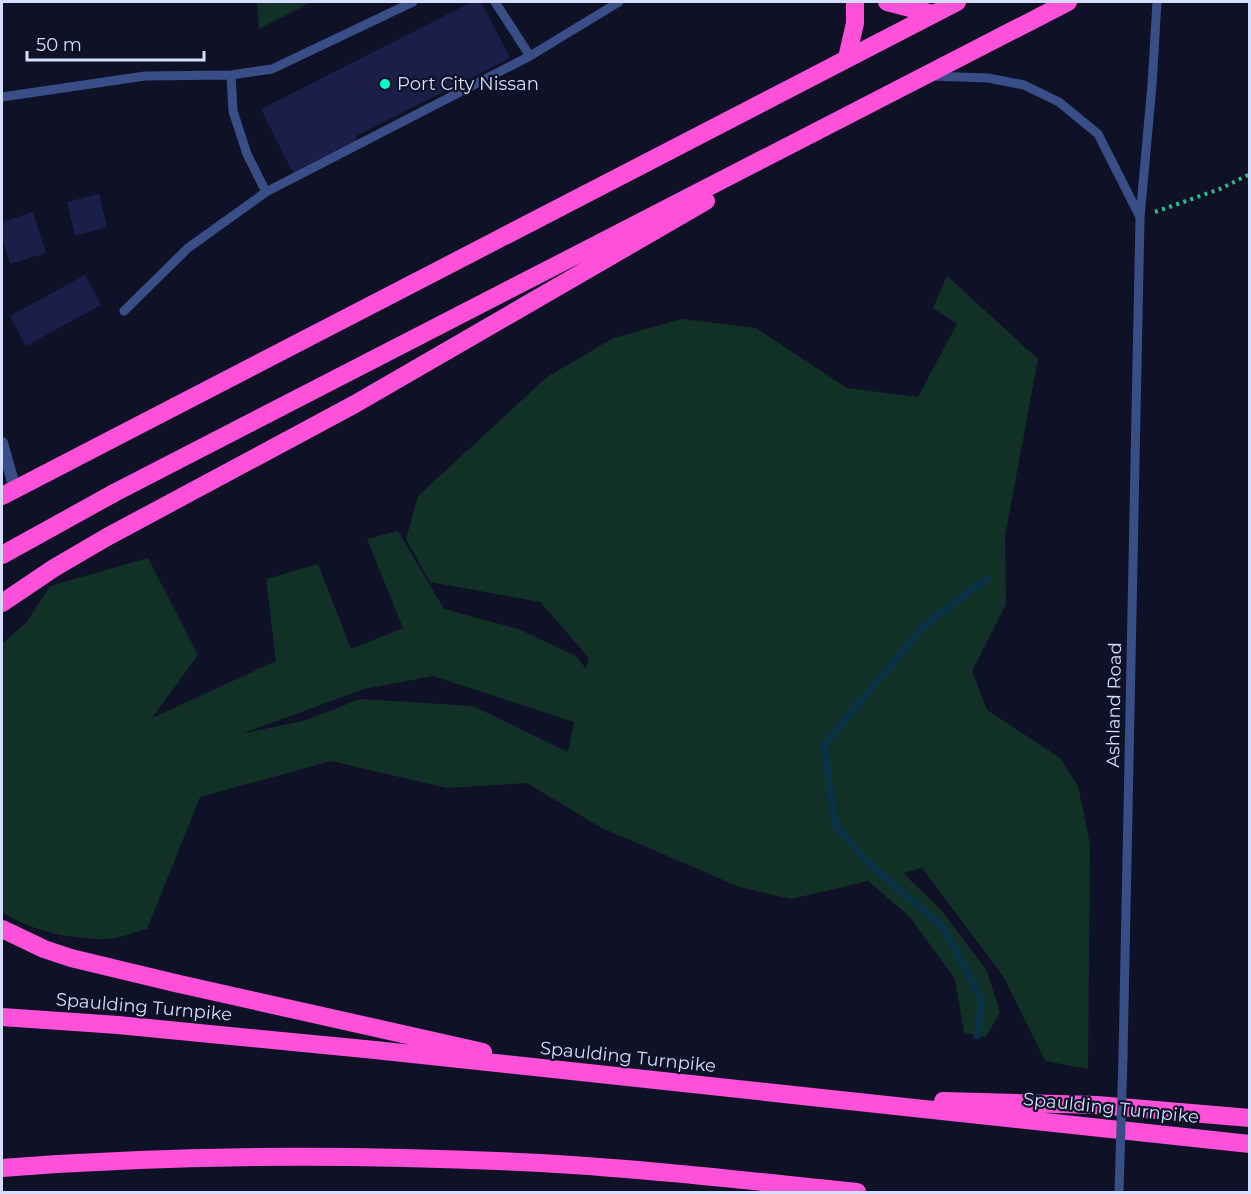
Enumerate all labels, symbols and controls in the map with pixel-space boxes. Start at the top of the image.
scale bar [27,24,204,62]
text: 50 m [36,34,82,56]
place label: Port City Nissan [397,73,539,95]
marker: Port City Nissan [378,77,392,91]
street label: Ashland Road [1102,642,1126,768]
street label: Spaulding Turnpike [55,988,233,1026]
street label: Spaulding Turnpike [539,1037,717,1077]
street label: Spaulding Turnpike [1022,1088,1200,1128]

